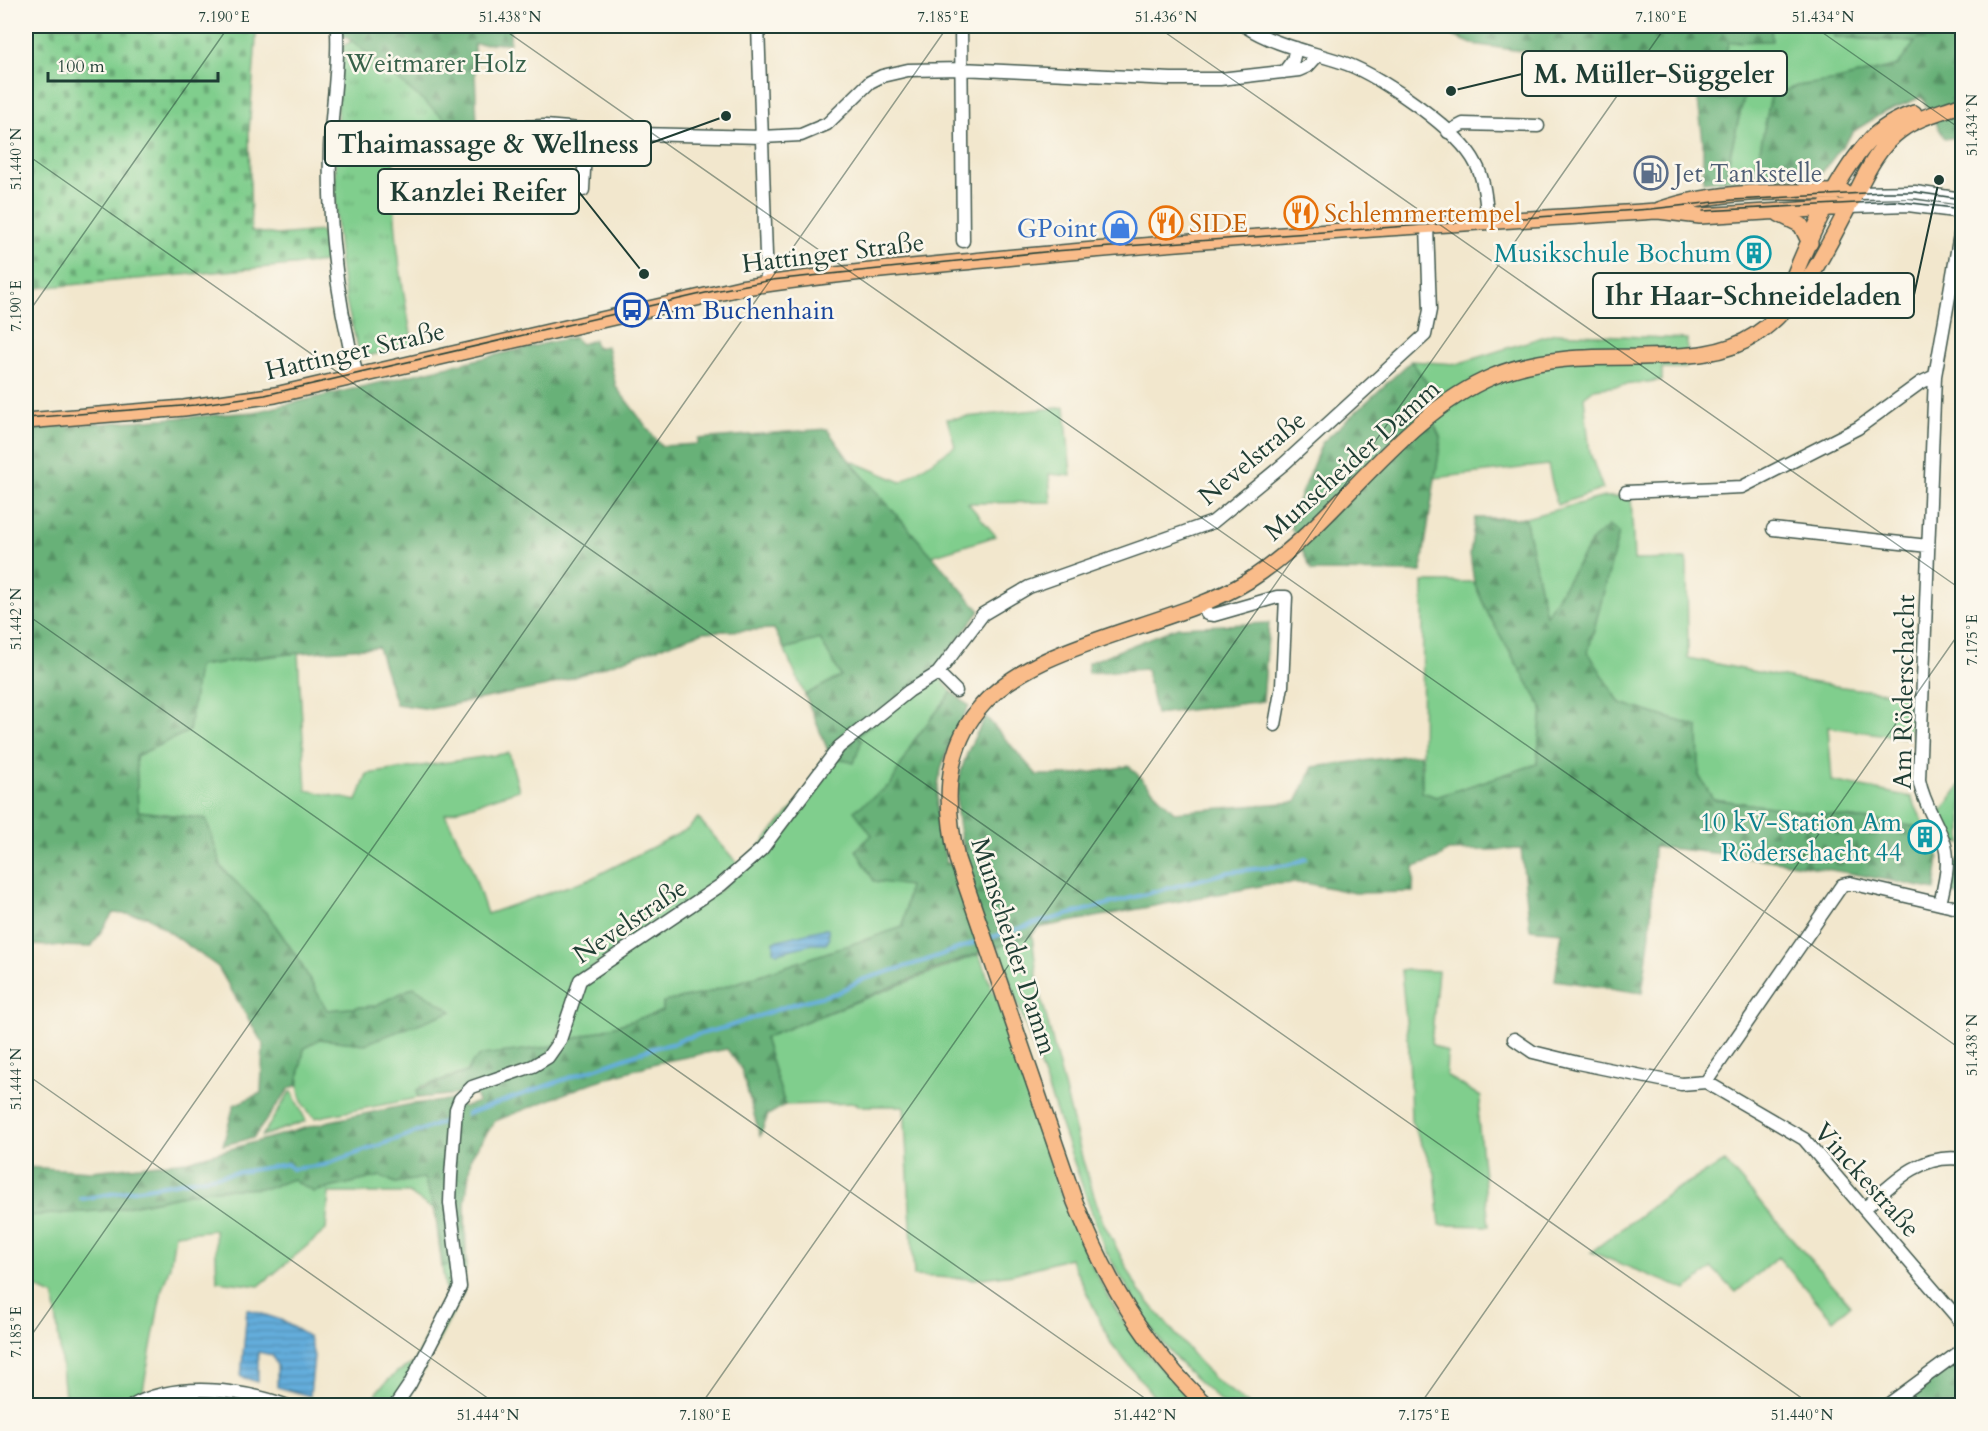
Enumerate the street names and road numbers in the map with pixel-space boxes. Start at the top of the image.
street label: Hattinger Straße [740,224,926,282]
street label: Hattinger Straße [262,313,448,389]
street label: Munscheider Damm [1256,371,1448,549]
street label: Nevelstraße [1191,403,1313,513]
street label: Am Röderschacht [1885,594,1923,790]
street label: Munscheider Damm [962,833,1066,1059]
street label: Nevelstraße [566,870,694,972]
street label: Vinckestraße [1806,1115,1928,1245]

